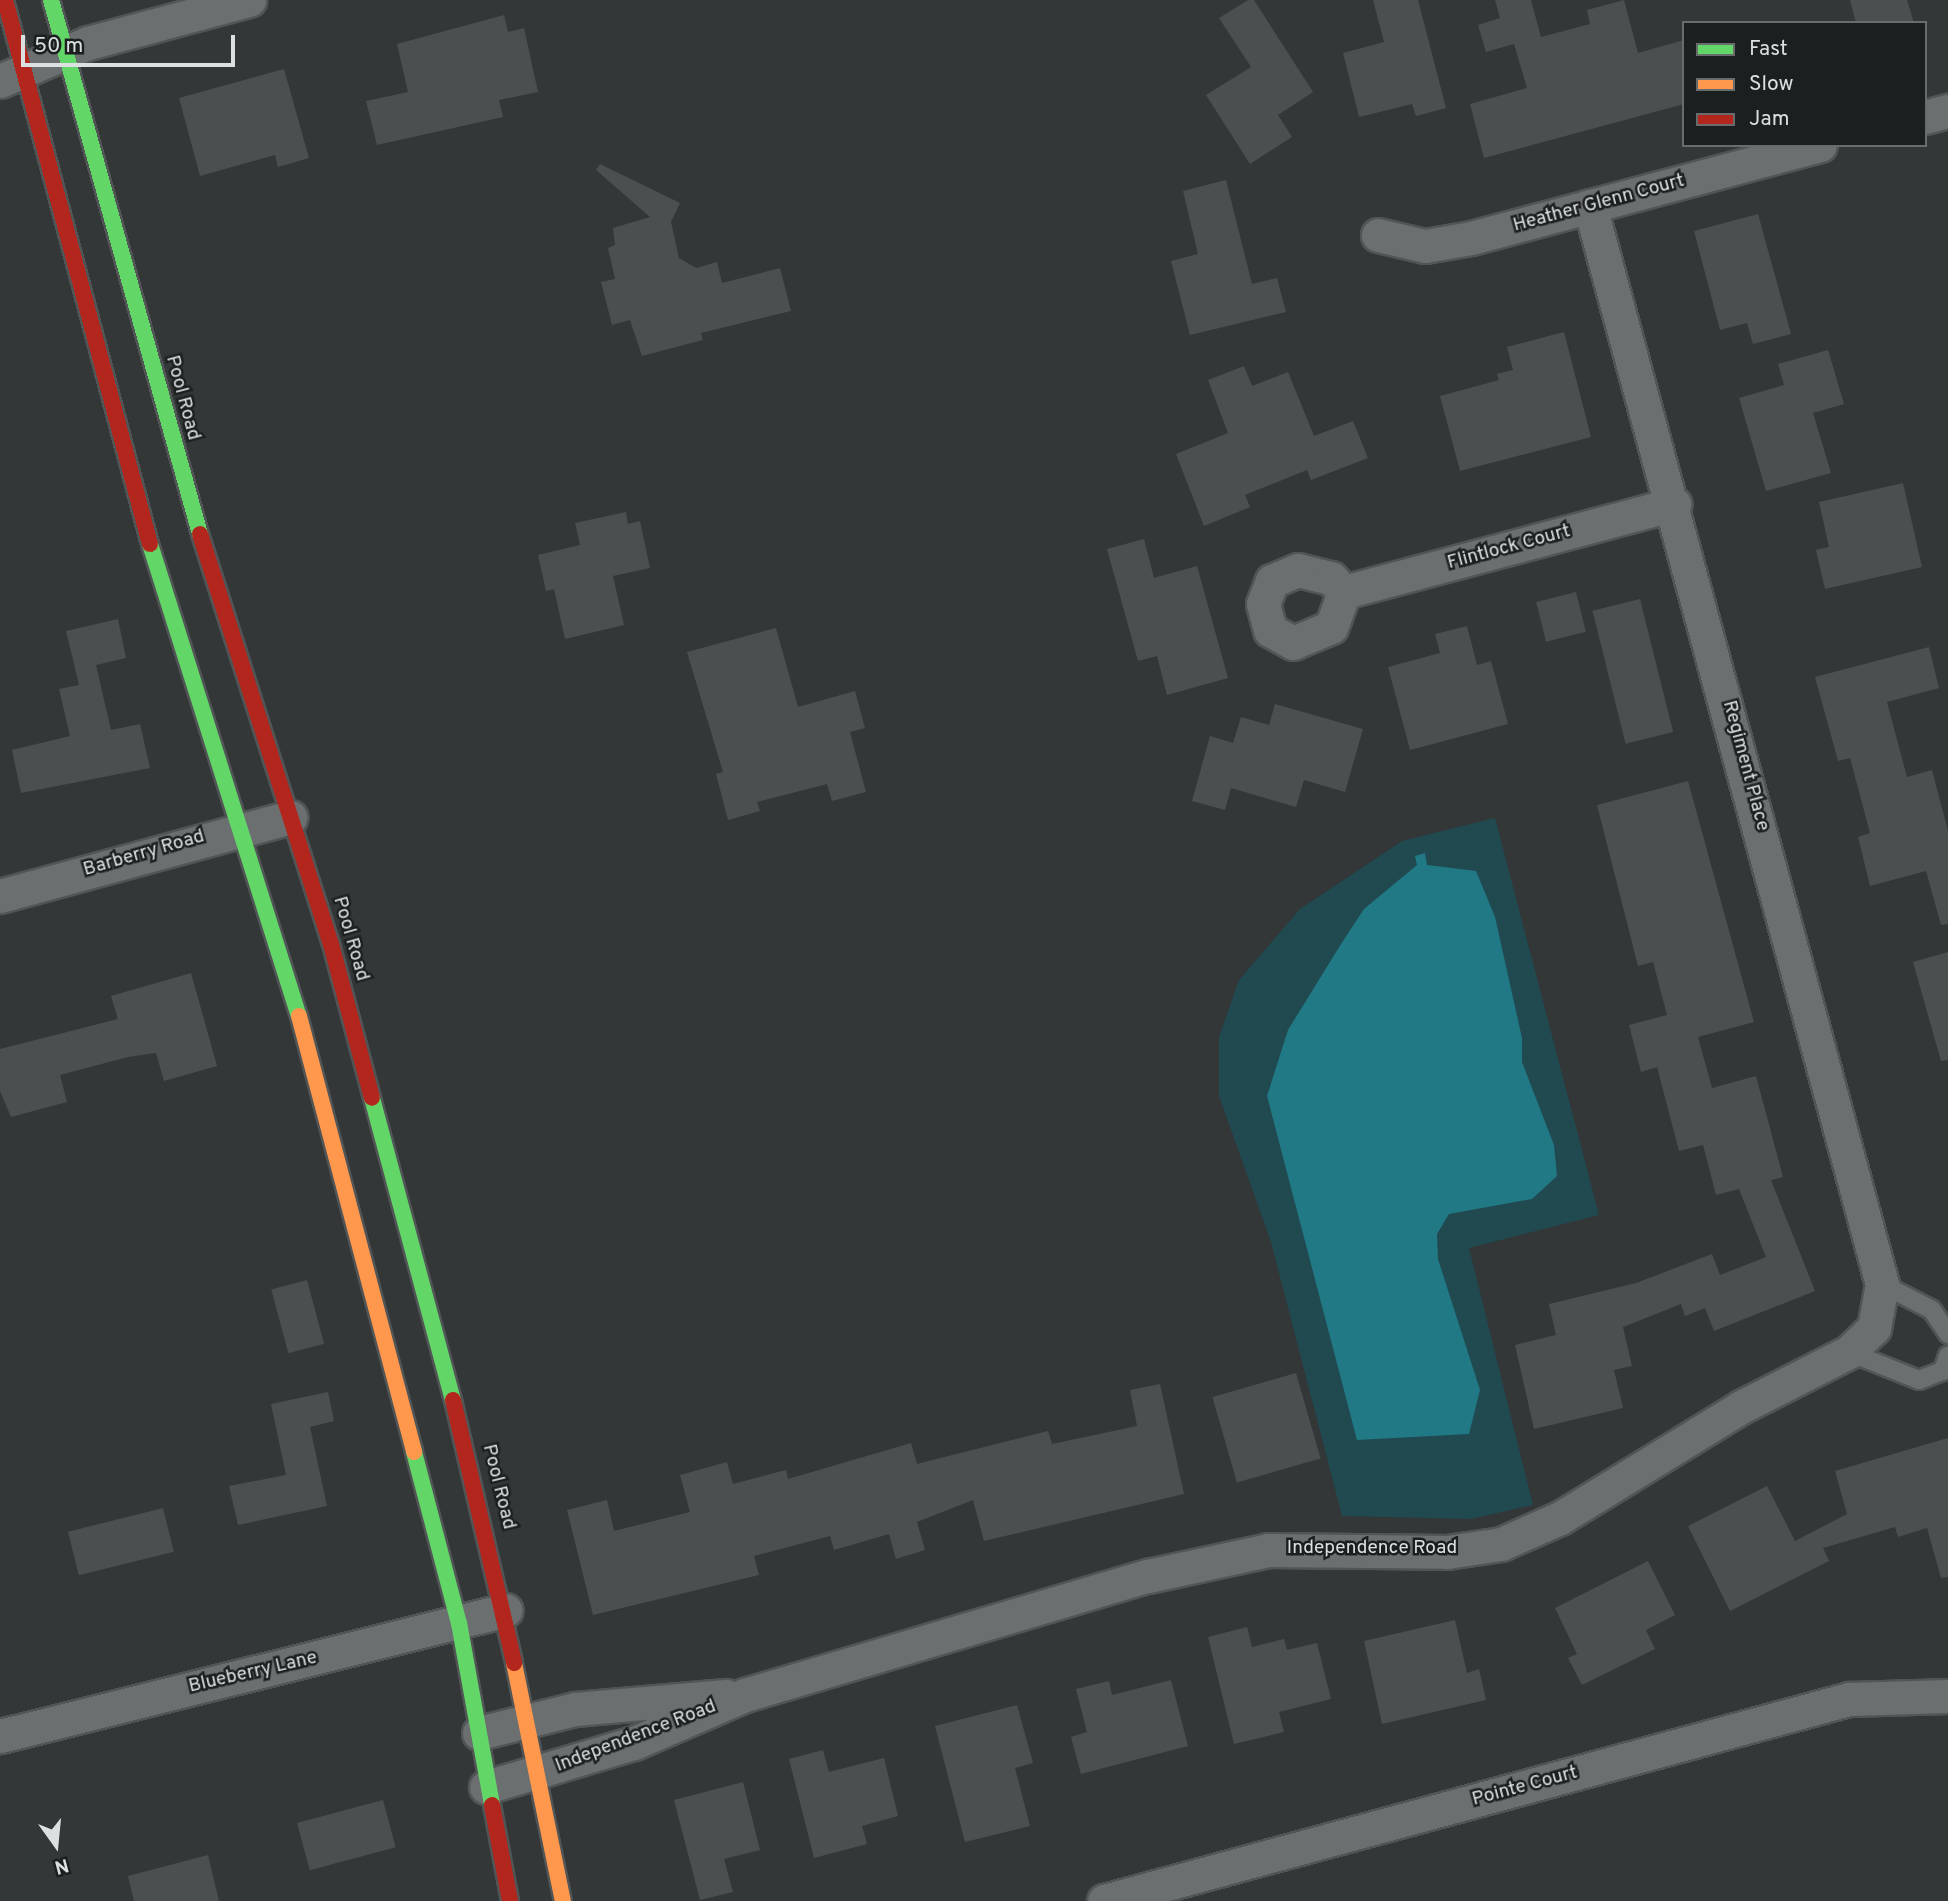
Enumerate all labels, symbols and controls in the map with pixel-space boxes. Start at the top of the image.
scale bar [24,21,238,65]
legend [1682,21,1927,147]
text: 50 m [34,33,83,60]
text: Fast [1749,36,1788,63]
text: Slow [1749,71,1794,98]
text: Jam [1749,106,1790,133]
street label: Heather Glenn Court [1511,170,1687,238]
street label: Pool Road [160,353,204,443]
street label: Flintlock Court [1445,521,1573,575]
street label: Regiment Place [1717,698,1773,834]
street label: Barberry Road [81,826,207,882]
street label: Pool Road [327,894,373,984]
street label: Pool Road [476,1442,520,1532]
street label: Independence Road [1287,1538,1457,1560]
street label: Blueberry Lane [187,1647,319,1699]
street label: Independence Road [552,1696,720,1778]
street label: Pointe Court [1470,1762,1580,1812]
north arrow [21,1810,91,1880]
text: N [52,1852,71,1879]

